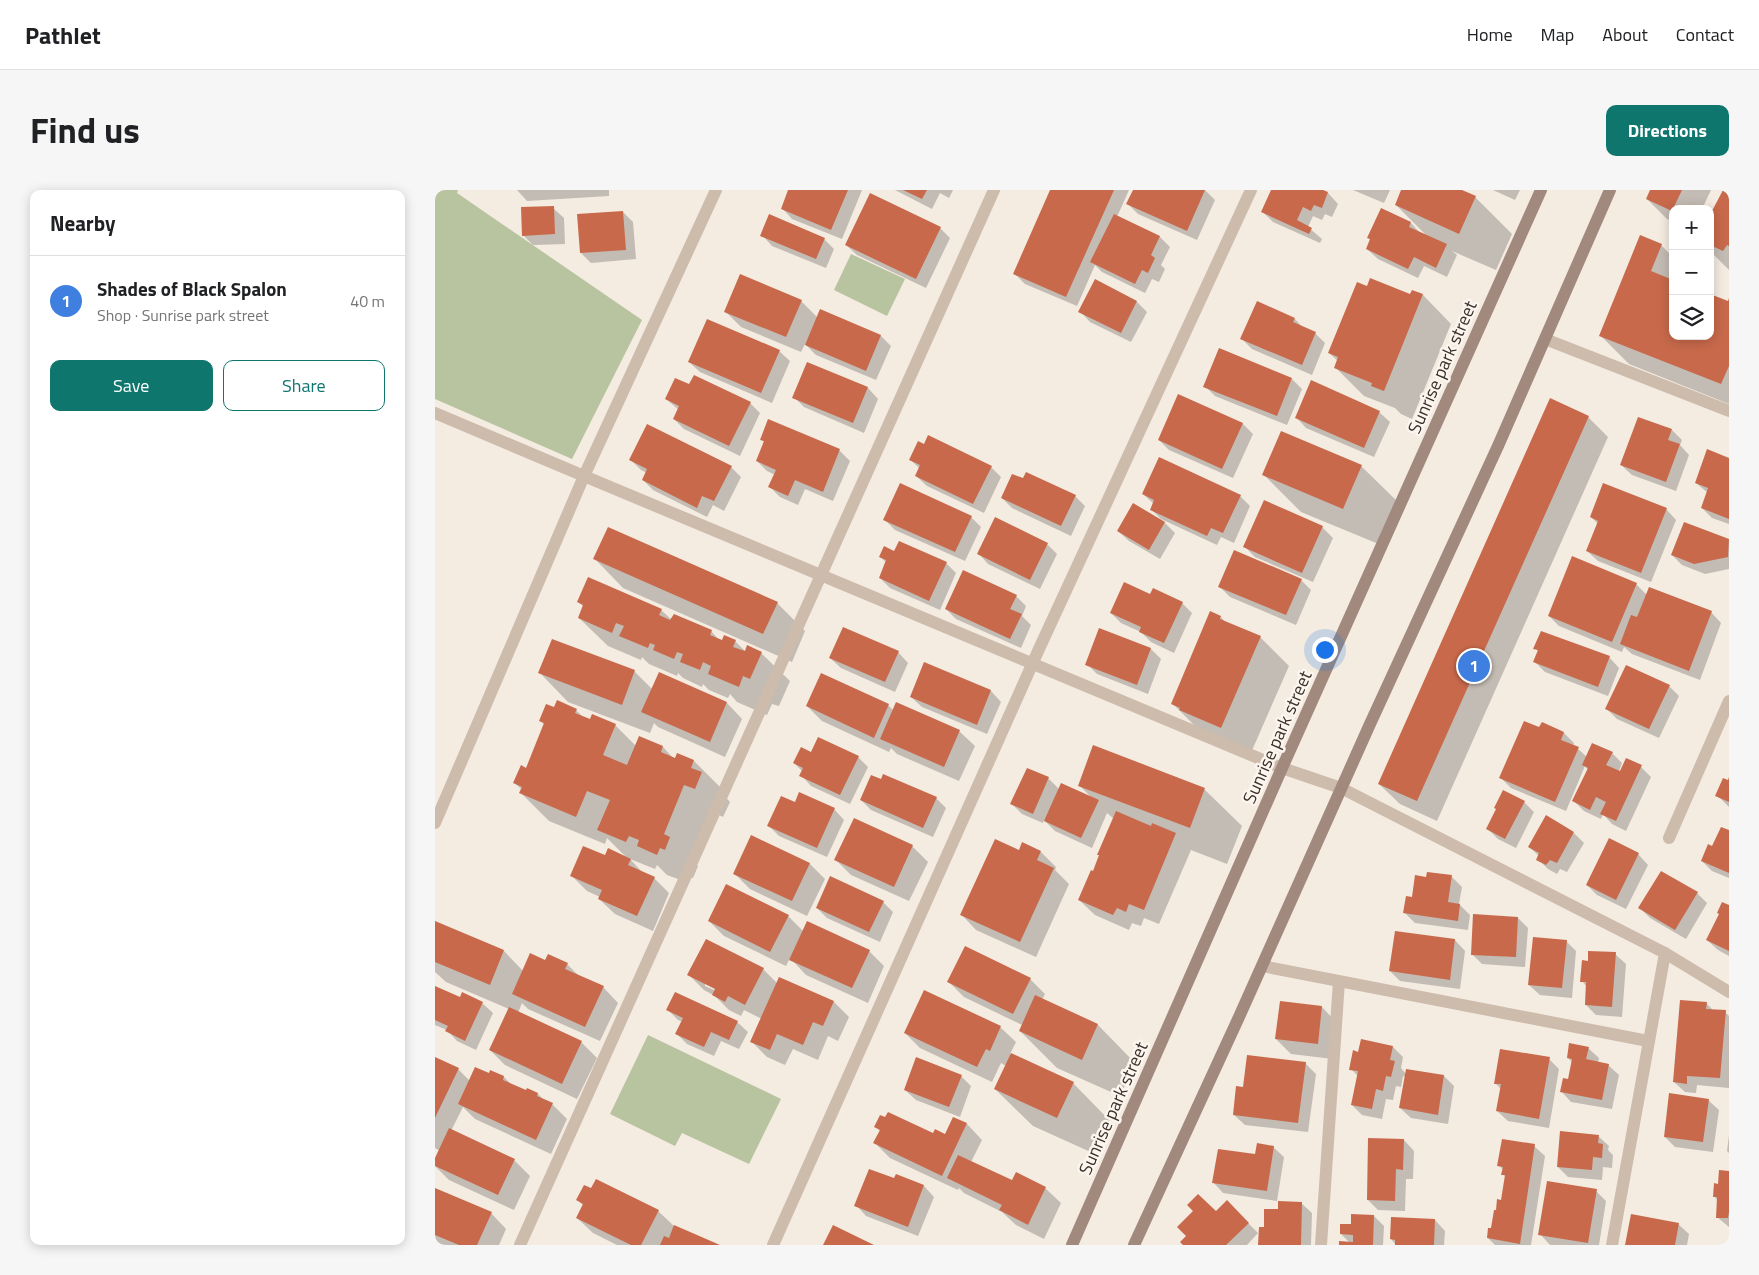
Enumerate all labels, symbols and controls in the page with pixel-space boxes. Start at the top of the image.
text: Pathlet [25,17,101,53]
text: Home [1467,21,1513,48]
text: Map [1541,21,1574,48]
text: About [1602,21,1648,48]
text: Contact [1676,21,1734,48]
text: Find us [30,103,140,157]
button: Directions [1606,105,1729,156]
map controls [1669,205,1714,340]
button: + [1669,205,1714,250]
text: Nearby [50,207,115,239]
button: − [1669,250,1714,295]
text: Shades of Black Spalon [97,274,287,303]
text: 1 [62,289,70,313]
text: 40 m [350,289,385,313]
button: layers [1669,295,1714,340]
street label: Sunrise park street [1401,296,1484,438]
text: Shop · Sunrise park street [97,303,269,327]
button: Save [50,360,213,411]
button: Share [223,360,385,411]
your location [1312,637,1338,663]
pin: 1 [1458,647,1490,685]
street label: Sunrise park street [1236,666,1319,808]
street label: Sunrise park street [1072,1037,1155,1179]

